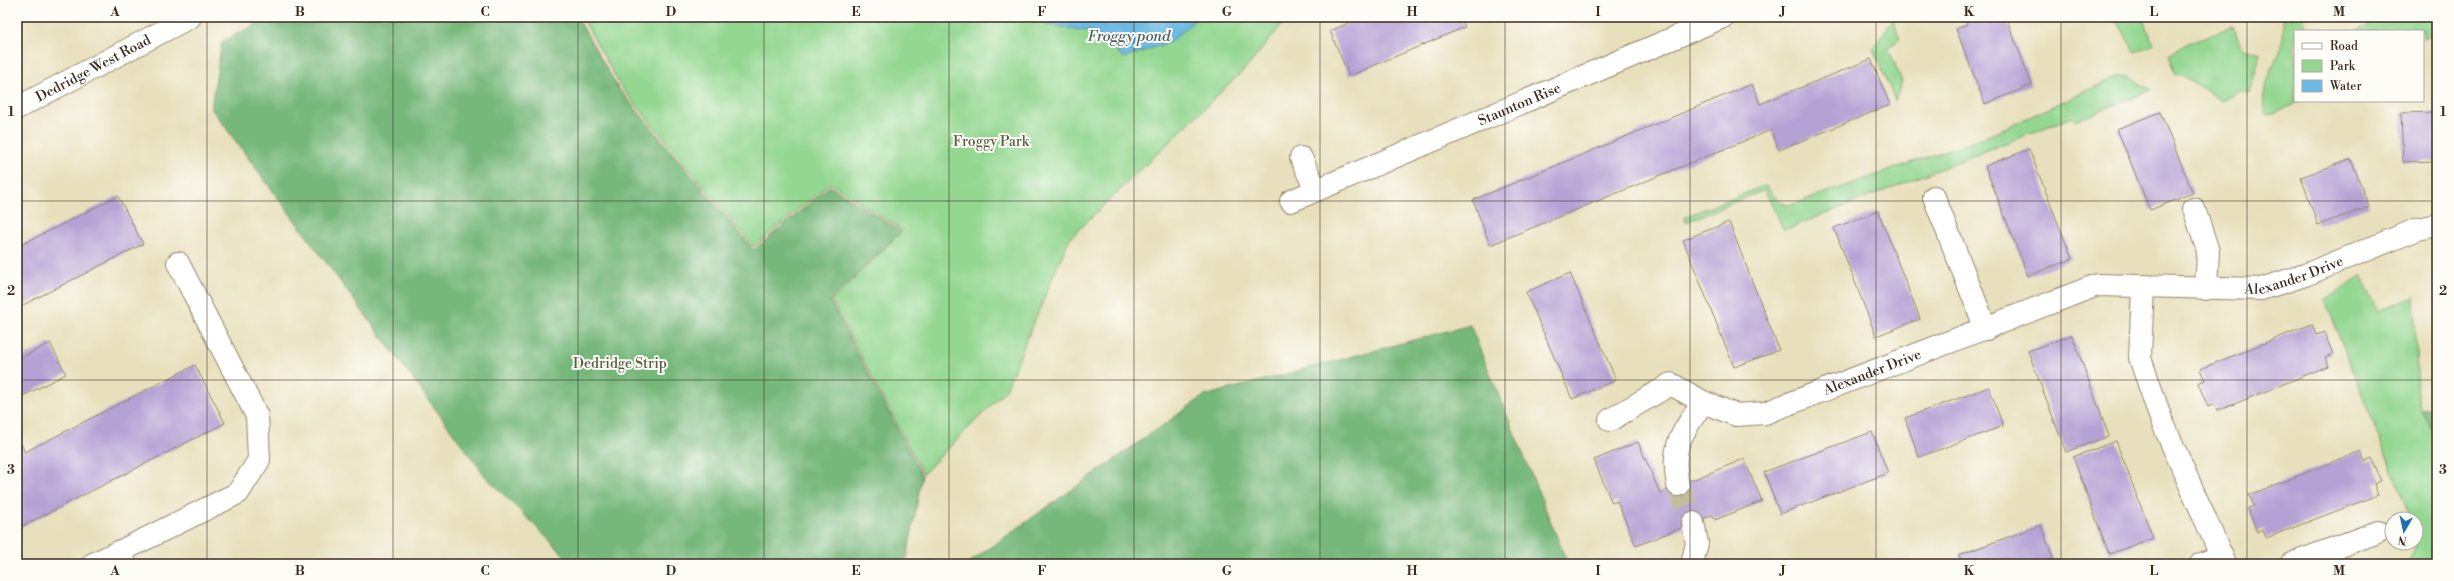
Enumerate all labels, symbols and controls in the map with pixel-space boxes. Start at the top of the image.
text: A [109,4,120,20]
text: B [295,4,305,20]
text: C [480,4,490,20]
text: D [666,4,676,20]
text: E [851,4,861,20]
text: F [1037,4,1047,20]
text: G [1222,4,1233,20]
text: H [1407,4,1418,20]
text: I [1595,4,1601,20]
text: J [1778,4,1786,20]
text: K [1964,4,1975,20]
text: L [2150,4,2159,20]
text: M [2333,4,2345,20]
water label: Froggy pond [1088,27,1171,46]
legend [2294,30,2424,102]
street label: Dedridge West Road [33,31,154,106]
text: Road [2330,39,2358,54]
text: Park [2330,59,2356,74]
street label: Staunton Rise [1475,79,1564,130]
text: Water [2329,79,2362,94]
text: 1 [8,104,15,120]
text: 1 [2440,104,2447,120]
park label: Froggy Park [953,133,1030,151]
street label: Alexander Drive [2243,252,2346,299]
text: 2 [7,283,15,299]
text: 2 [2439,283,2447,299]
street label: Alexander Drive [1820,346,1924,400]
park label: Dedridge Strip [573,355,667,373]
text: 3 [7,462,15,478]
text: 3 [2439,462,2447,478]
north arrow [2384,511,2424,551]
text: N [2397,532,2408,547]
text: A [109,563,120,579]
text: B [295,563,305,579]
text: C [480,563,490,579]
text: D [666,563,676,579]
text: E [851,563,861,579]
text: F [1037,563,1047,579]
text: G [1222,563,1233,579]
text: H [1407,563,1418,579]
text: I [1595,563,1601,579]
text: J [1778,563,1786,579]
text: K [1964,563,1975,579]
text: L [2150,563,2159,579]
text: M [2333,563,2345,579]

